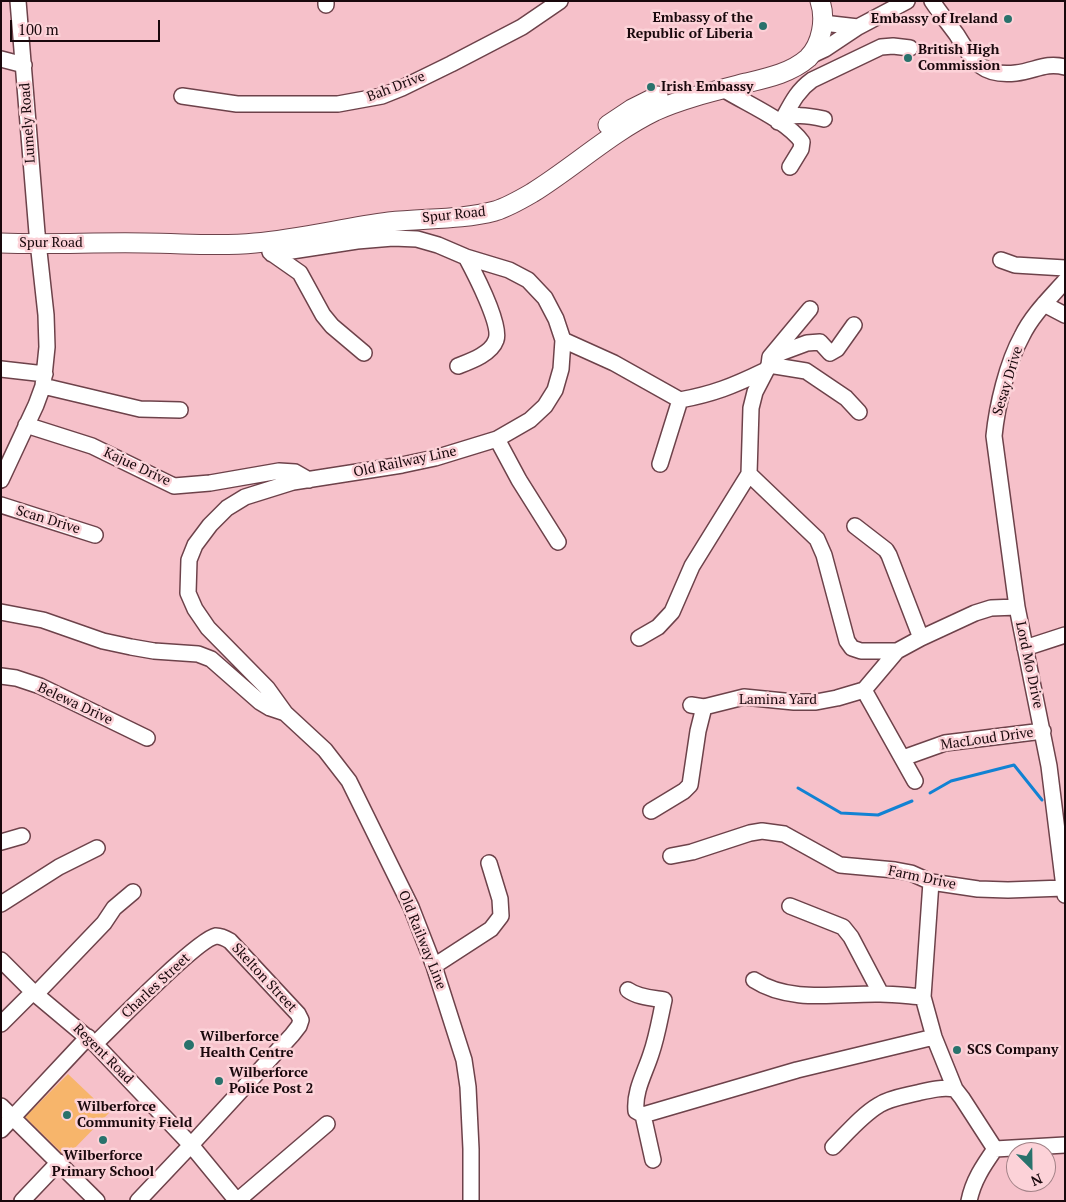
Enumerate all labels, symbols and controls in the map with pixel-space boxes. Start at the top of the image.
scale bar [12,10,162,42]
place label: Embassy of the Republic of Liberia [626,10,753,42]
place label: Embassy of Ireland [871,11,998,27]
marker: Embassy of Ireland [1002,13,1014,25]
text: 100 m [18,19,59,39]
marker: Embassy of the Republic of Liberia [757,20,769,32]
place label: British High Commission [918,42,1000,74]
marker: British High Commission [902,52,914,64]
street label: Bah Drive [365,68,427,106]
place label: Irish Embassy [661,79,753,95]
marker: Irish Embassy [645,81,657,93]
street label: Lumely Road [17,82,39,164]
street label: Spur Road [422,203,486,227]
street label: Spur Road [19,235,83,251]
street label: Sesay Drive [990,344,1026,418]
street label: Old Railway Line [352,443,458,481]
street label: Kajue Drive [101,444,173,490]
street label: Scan Drive [14,502,82,538]
street label: Lord Mo Drive [1012,620,1046,710]
street label: Belewa Drive [35,679,115,729]
street label: Lamina Yard [739,692,817,708]
street label: MacLoud Drive [939,724,1035,754]
street label: Farm Drive [887,863,957,893]
street label: Old Railway Line [395,888,449,992]
street label: Skelton Street [228,940,300,1016]
street label: Charles Street [118,950,194,1022]
street label: Regent Road [69,1020,137,1088]
place label: Wilberforce Health Centre [200,1029,294,1062]
marker: Wilberforce Health Centre [182,1038,196,1052]
place label: SCS Company [967,1042,1058,1058]
marker: SCS Company [951,1044,963,1056]
place label: Wilberforce Police Post 2 [229,1065,313,1098]
marker: Wilberforce Police Post 2 [213,1075,225,1087]
place label: Wilberforce Community Field [77,1099,192,1132]
marker: Wilberforce Community Field [61,1109,73,1121]
marker: Wilberforce Primary School [97,1134,109,1146]
north arrow [1006,1142,1056,1192]
place label: Wilberforce Primary School [52,1148,154,1180]
text: N [1028,1170,1045,1191]

